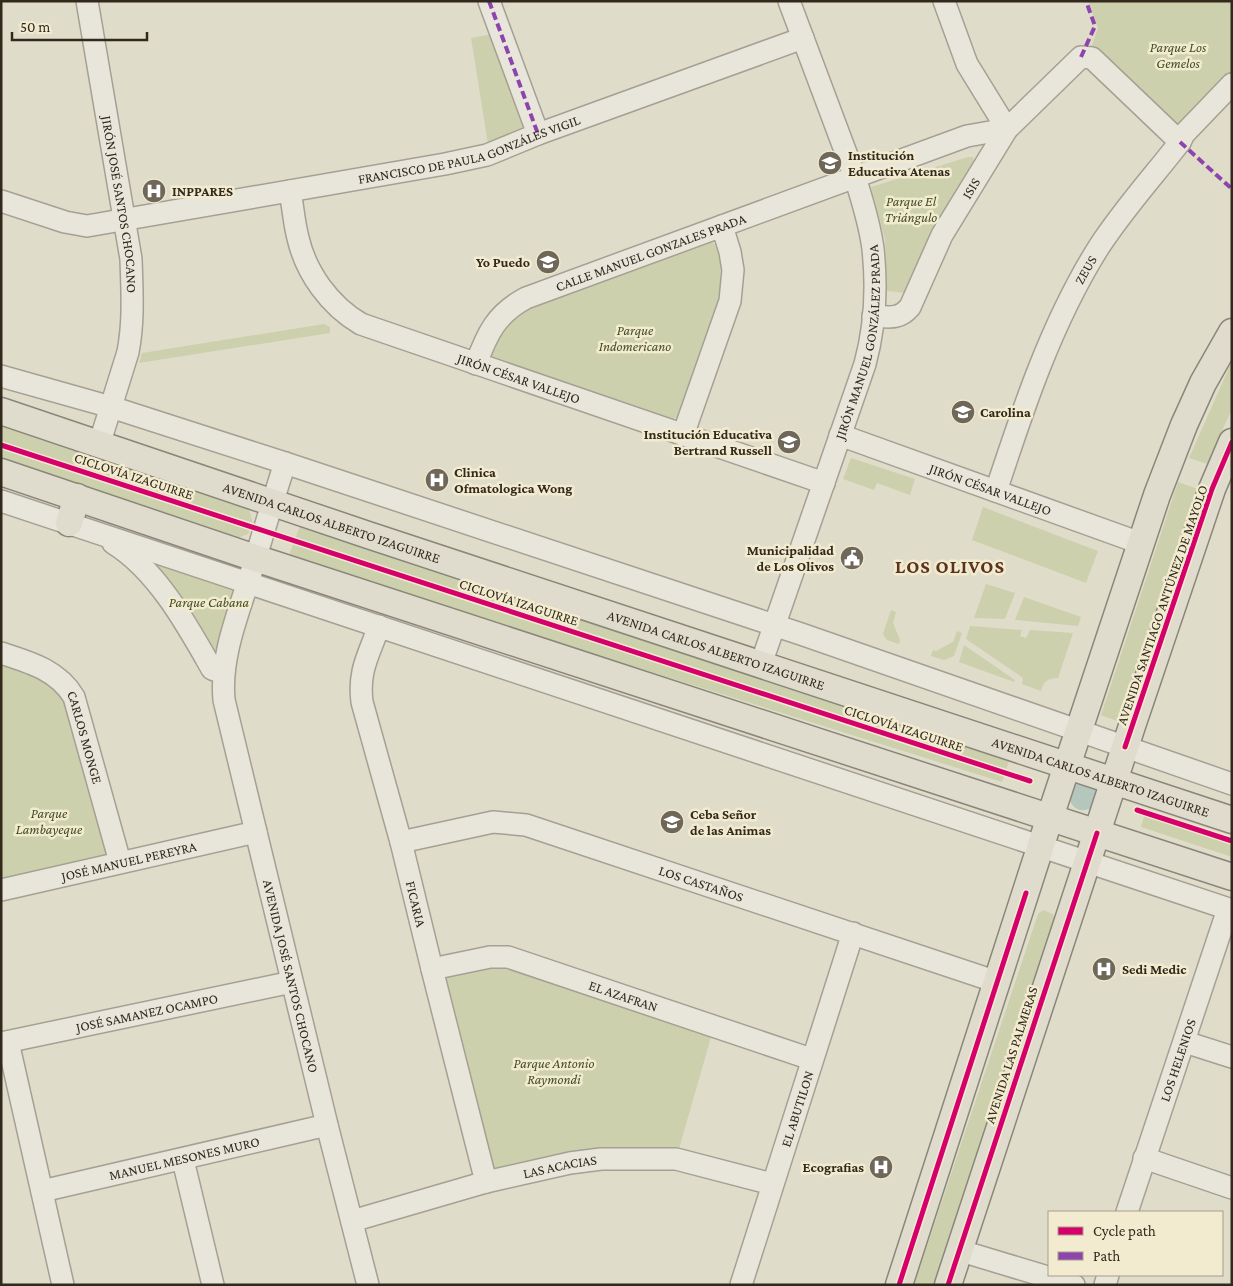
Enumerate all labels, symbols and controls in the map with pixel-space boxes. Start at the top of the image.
scale bar [12,10,148,42]
text: 50 m [20,19,50,35]
park label: Parque Los Gemelos [1150,39,1207,71]
street label: FRANCISCO DE PAULA GONZÁLES VIGIL [357,111,582,187]
street label: JIRÓN JOSÉ SANTOS CHOCANO [98,112,140,293]
place label: Institución Educativa Atenas [848,147,950,179]
school or university icon: Institución Educativa Atenas [817,150,843,176]
street label: ISIS [958,174,983,201]
hospital icon: INPPARES [141,178,167,204]
place label: INPPARES [172,183,233,199]
park label: Parque El Triángulo [885,193,937,225]
street label: CALLE MANUEL GONZALES PRADA [553,210,748,294]
street label: JIRÓN MANUEL GONZÁLEZ PRADA [831,244,883,443]
school or university icon: Yo Puedo [535,249,561,275]
street label: ZEUS [1071,252,1100,287]
place label: Yo Puedo [476,254,530,270]
park label: Parque Indomericano [599,322,671,354]
street label: JIRÓN CÉSAR VALLEJO [453,349,582,407]
school or university icon: Carolina [950,399,976,425]
place label: Carolina [980,404,1031,420]
place label: Institución Educativa Bertrand Russell [644,426,772,458]
school or university icon: Institución Educativa Bertrand Russell [776,429,802,455]
street label: CICLOVÍA IZAGUIRRE [72,449,196,503]
street label: JIRÓN CÉSAR VALLEJO [925,459,1054,519]
place label: Clinica Ofmatologica Wong [454,464,572,496]
hospital icon: Clinica Ofmatologica Wong [424,467,450,493]
street label: AVENIDA CARLOS ALBERTO IZAGUIRRE [221,479,443,566]
street label: AVENIDA SANTIAGO ANTÚNEZ DE MAYOLO [1113,483,1211,727]
place label: Municipalidad de Los Olivos [747,542,834,574]
public building icon: Municipalidad de Los Olivos [839,545,865,571]
district label: LOS OLIVOS [895,556,1005,577]
street label: CICLOVÍA IZAGUIRRE [457,575,581,629]
park label: Parque Cabana [169,594,250,610]
street label: AVENIDA CARLOS ALBERTO IZAGUIRRE [605,607,827,693]
street label: CARLOS MONGE [64,687,106,786]
street label: CICLOVÍA IZAGUIRRE [842,701,966,755]
street label: AVENIDA CARLOS ALBERTO IZAGUIRRE [990,733,1212,820]
park label: Parque Lambayeque [16,805,83,837]
place label: Ceba Señor de las Animas [690,806,771,838]
school or university icon: Ceba Señor de las Animas [659,809,685,835]
street label: JOSÉ MANUEL PEREYRA [58,838,198,885]
street label: LOS CASTAÑOS [657,862,746,905]
street label: AVENIDA JOSÉ SANTOS CHOCANO [260,878,322,1074]
street label: FICARIA [403,879,429,929]
hospital icon: Sedi Medic [1091,956,1117,982]
place label: Sedi Medic [1122,961,1187,977]
street label: EL AZAFRAN [587,977,660,1015]
street label: AVENIDA LAS PALMERAS [981,984,1041,1126]
street label: JOSÉ SAMANEZ OCAMPO [72,990,219,1036]
street label: LOS HELENIOS [1156,1016,1199,1104]
park label: Parque Antonio Raymondi [513,1055,595,1087]
street label: EL ABUTILON [777,1068,817,1149]
street label: MANUEL MESONES MURO [107,1133,261,1183]
street label: LAS ACACIAS [521,1152,598,1181]
hospital icon: Ecografias [868,1154,894,1180]
place label: Ecografias [803,1159,864,1175]
legend [1048,1211,1223,1276]
text: Cycle path [1093,1223,1156,1240]
text: Path [1093,1248,1120,1264]

